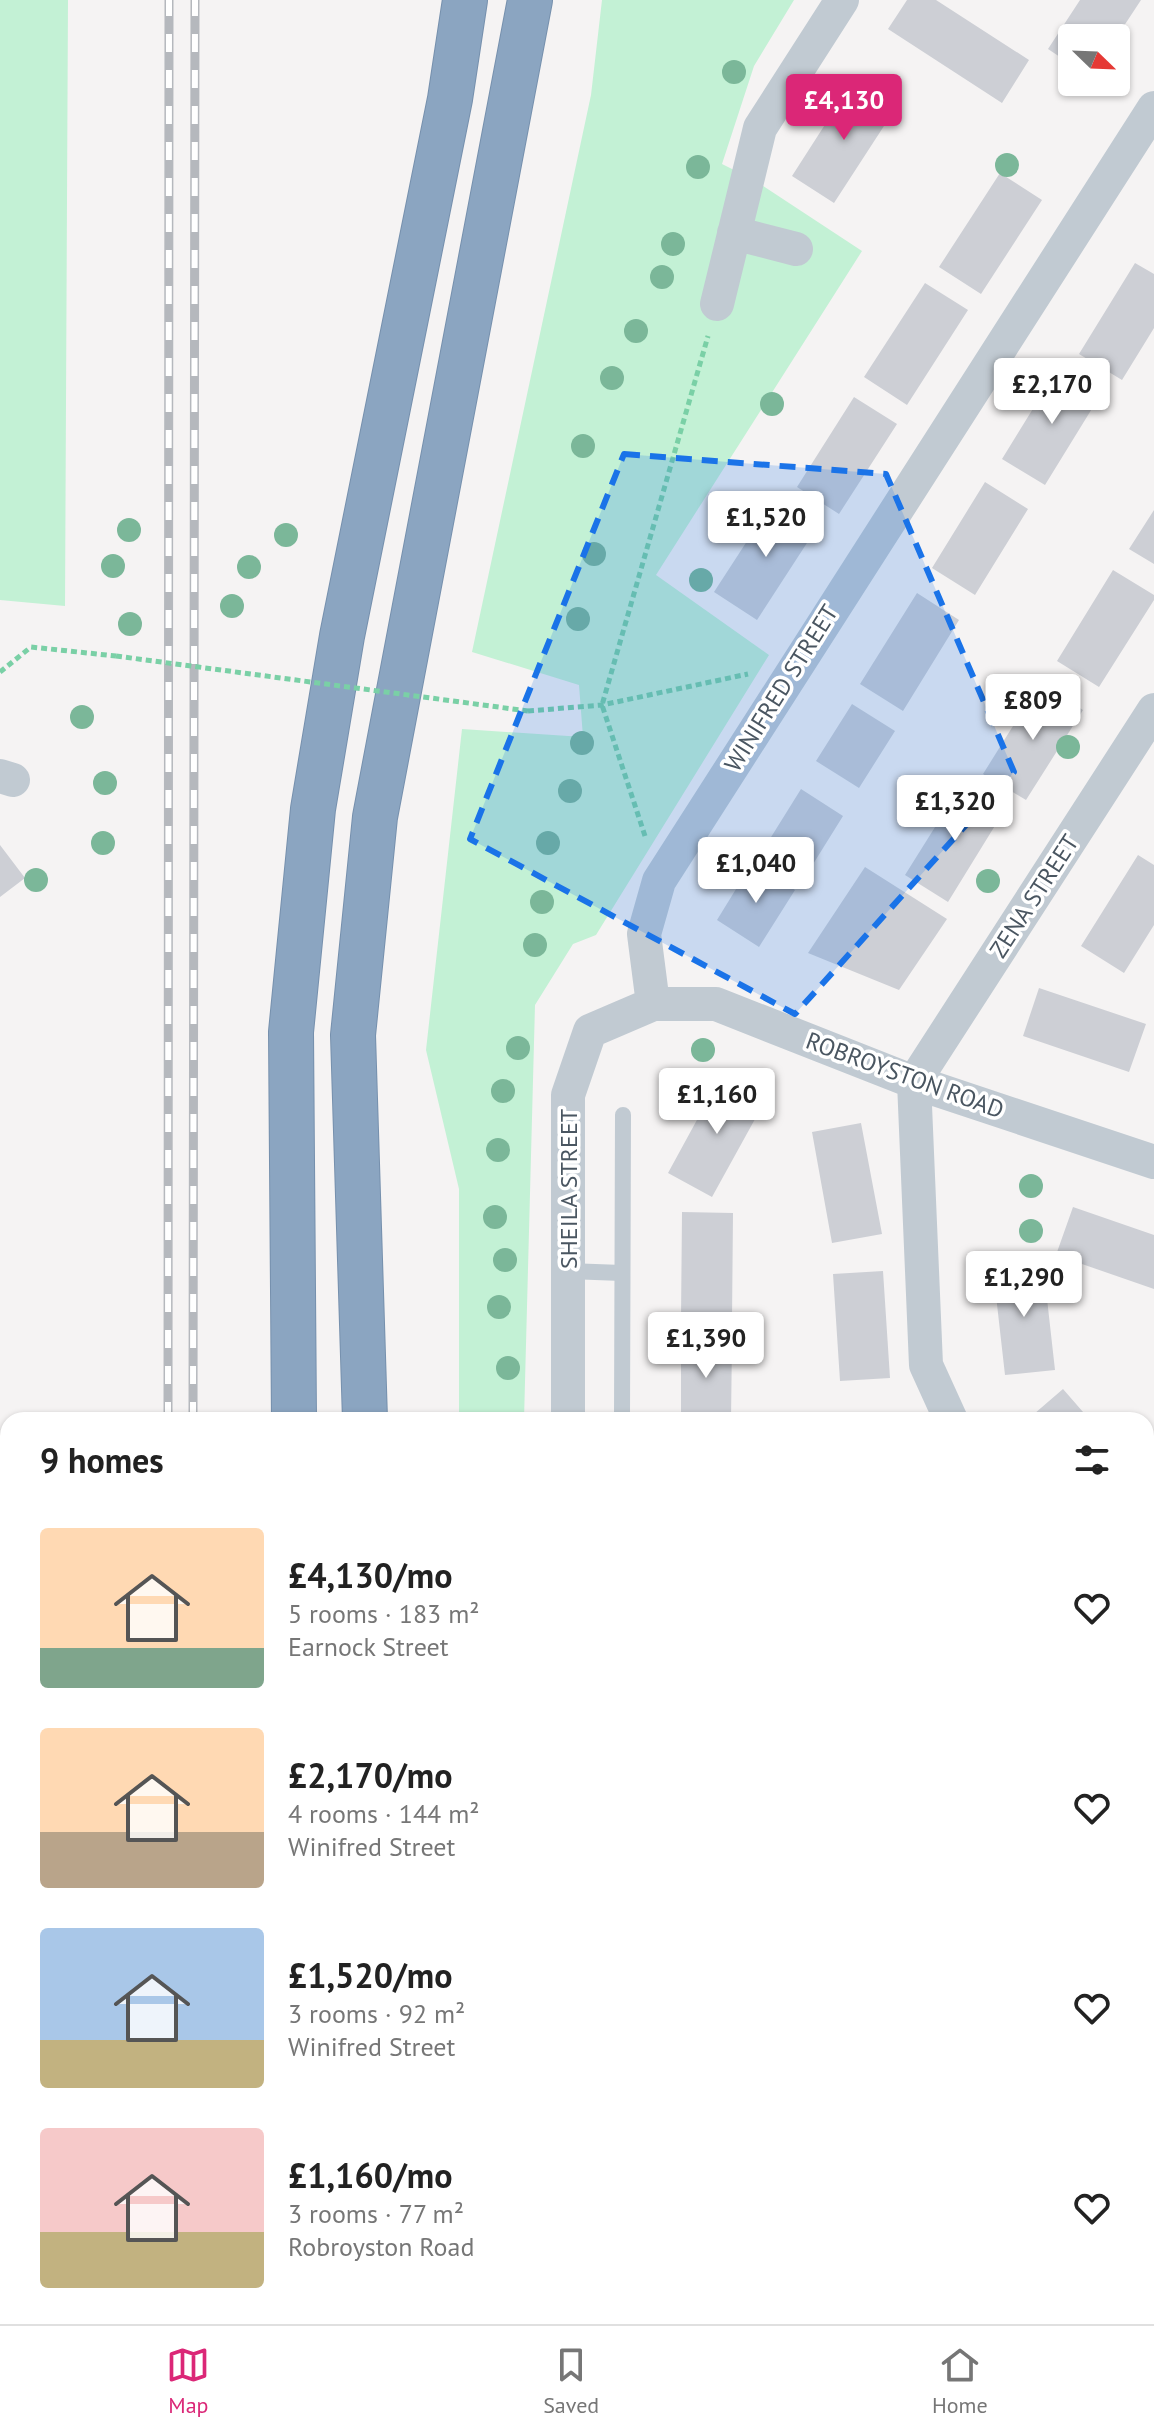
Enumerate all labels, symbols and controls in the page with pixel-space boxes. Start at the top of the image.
north arrow [1058,24,1130,96]
map controls [1058,24,1130,96]
pin: £4,130 [779,74,909,142]
text: £4,130 [804,83,884,116]
pin: £2,170 [987,358,1117,426]
text: £2,170 [1012,367,1092,400]
pin: £1,520 [701,491,831,559]
text: £1,520 [726,500,806,533]
street label: WINIFRED STREET [717,599,845,777]
pin: £809 [986,674,1080,742]
text: £809 [1004,683,1062,716]
pin: £1,320 [890,775,1020,843]
text: £1,320 [915,784,995,817]
street label: ZENA STREET [983,828,1085,964]
pin: £1,040 [691,837,821,905]
text: £1,040 [716,846,796,879]
street label: ROBROYSTON ROAD [802,1025,1008,1125]
pin: £1,160 [652,1068,782,1136]
text: £1,160 [677,1077,757,1110]
street label: SHEILA STREET [553,1109,584,1269]
pin: £1,290 [959,1251,1089,1319]
text: £1,290 [984,1260,1064,1293]
pin: £1,390 [641,1312,771,1380]
text: £1,390 [666,1321,746,1354]
text: 9 homes [40,1438,164,1482]
icon: filters [1070,1438,1114,1482]
text: £4,130/mo [288,1553,452,1597]
icon: home [104,1560,200,1656]
icon: heart [1070,1586,1114,1630]
text: 5 rooms · 183 m² [288,1597,480,1630]
text: Earnock Street [288,1630,449,1663]
text: £2,170/mo [288,1753,452,1797]
icon: home [104,1760,200,1856]
icon: heart [1070,1786,1114,1830]
text: 4 rooms · 144 m² [288,1797,480,1830]
text: Winifred Street [288,1830,455,1863]
text: £1,520/mo [288,1953,452,1997]
icon: home [104,1960,200,2056]
icon: heart [1070,1986,1114,2030]
text: 3 rooms · 92 m² [288,1997,465,2030]
text: Winifred Street [288,2030,455,2063]
text: £1,160/mo [288,2153,452,2197]
icon: home [104,2160,200,2256]
icon: heart [1070,2186,1114,2230]
text: 3 rooms · 77 m² [288,2197,464,2230]
text: Robroyston Road [288,2230,474,2263]
tab: Map [166,2343,210,2419]
tab: Saved [543,2343,599,2419]
tab: Home [932,2343,988,2419]

